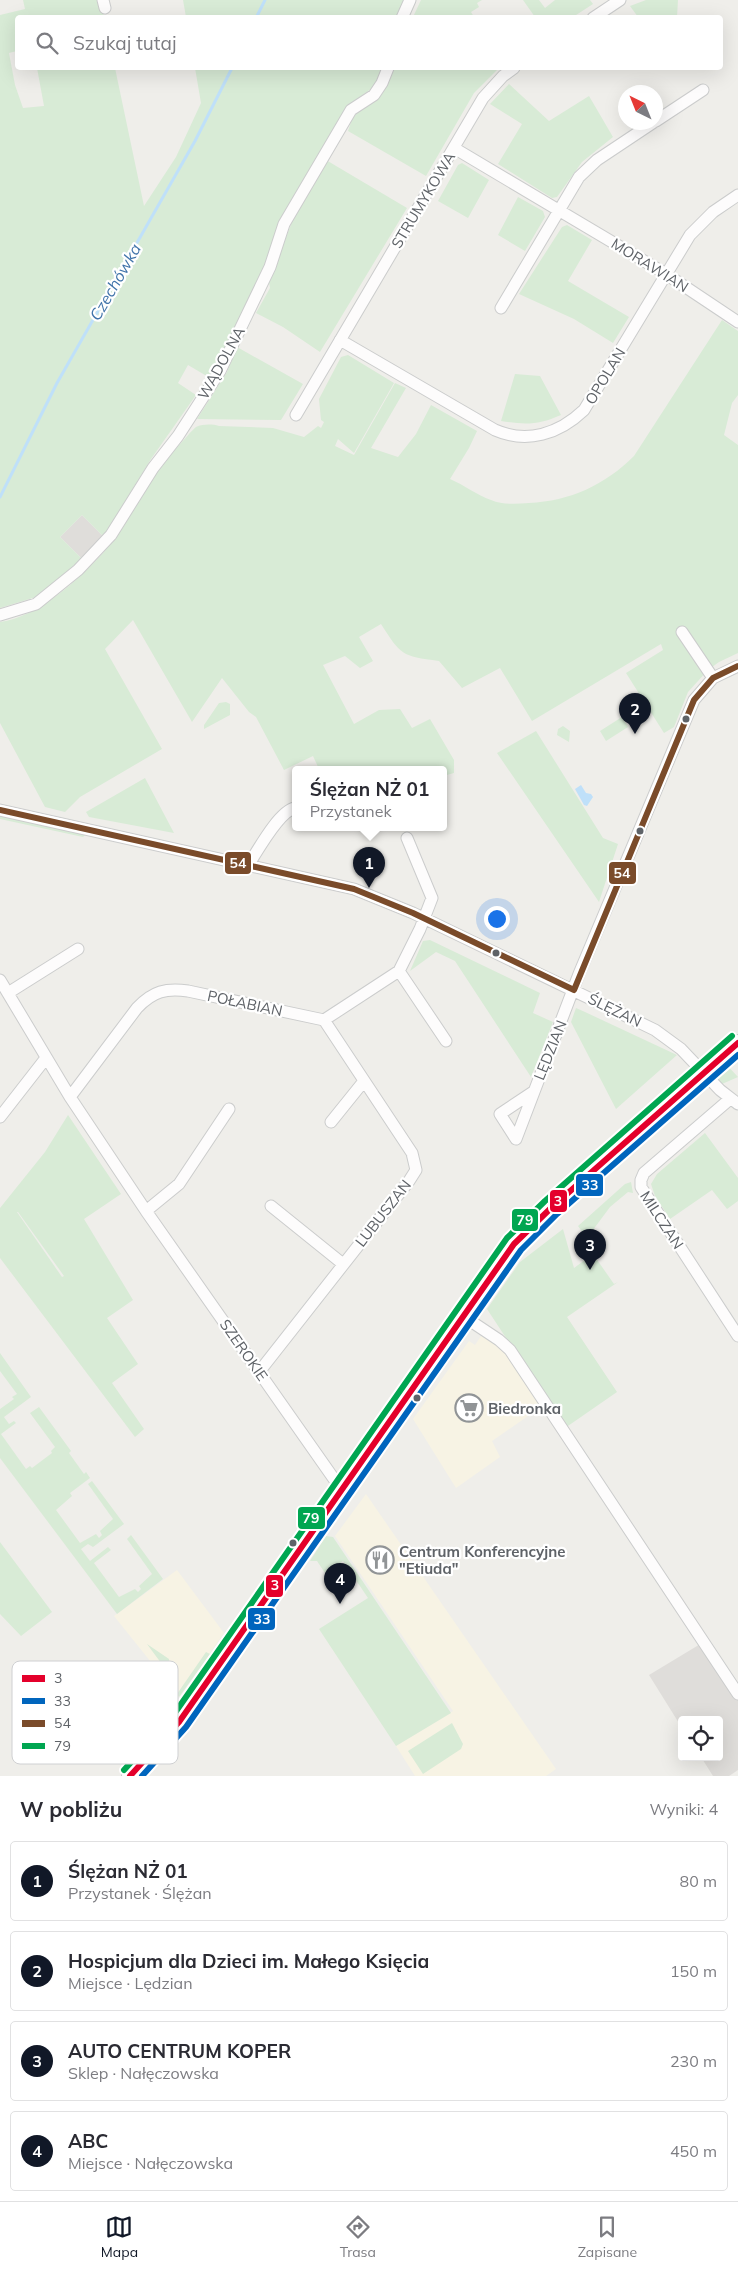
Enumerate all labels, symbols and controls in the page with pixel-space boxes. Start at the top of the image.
search box [15,15,723,70]
icon: search [33,29,61,57]
text: Szukaj tutaj [73,31,176,55]
north arrow [618,85,663,130]
street label: STRUMYKOWA [387,148,459,252]
street label: MORAWIAN [608,234,692,296]
water label: Czechówka [85,240,145,324]
street label: WĄDOLNA [193,323,249,403]
street label: OPOLAN [581,344,629,408]
pin: 2 [619,693,651,734]
unlabelled marker [681,714,691,724]
popup [292,766,447,831]
text: Ślężan NŻ 01 [310,777,429,801]
text: Przystanek [310,801,392,821]
unlabelled marker [635,826,645,836]
pin: 1 [353,847,385,888]
line badge: 54 [224,851,252,875]
text: 54 [230,854,247,872]
line badge: 54 [608,861,637,885]
text: 54 [614,864,631,882]
your location [484,906,510,932]
unlabelled marker [491,948,501,958]
street label: POŁABIAN [206,986,284,1020]
street label: ŚLĘŻAN [585,989,645,1031]
street label: LĘDZIAN [529,1017,571,1083]
line badge: 33 [575,1173,604,1197]
street label: LUBUSZAN [351,1176,415,1250]
text: 33 [582,1176,598,1194]
street label: MILCZAN [636,1187,688,1253]
line badge: 3 [549,1189,568,1213]
text: 3 [554,1192,562,1210]
line badge: 79 [511,1208,539,1232]
text: 79 [517,1211,533,1229]
pin: 3 [574,1229,606,1270]
street label: SZEROKIE [216,1315,272,1385]
unlabelled marker [412,1393,422,1403]
supermarket icon: Biedronka [454,1393,484,1423]
place label: Biedronka [488,1399,561,1418]
line badge: 79 [297,1506,326,1530]
text: 79 [303,1509,319,1527]
unlabelled marker [288,1538,298,1548]
place label: Centrum Konferencyjne "Etiuda" [399,1542,565,1578]
restaurant icon: Centrum Konferencyjne "Etiuda" [365,1545,395,1575]
pin: 4 [324,1563,356,1604]
line badge: 3 [265,1574,284,1598]
text: 3 [271,1576,279,1594]
line badge: 33 [247,1607,276,1631]
text: 33 [254,1610,270,1628]
legend [12,1661,178,1764]
text: 3 [54,1669,62,1687]
text: 33 [54,1692,71,1710]
text: 54 [54,1714,71,1732]
map controls [678,1716,723,1761]
button: locate [678,1716,723,1761]
text: 79 [54,1737,71,1755]
text: W pobliżu [20,1796,122,1822]
text: Wyniki: 4 [649,1799,718,1819]
text: Ślężan NŻ 01 [68,1859,188,1883]
text: 1 [32,1871,42,1891]
text: 80 m [680,1871,717,1891]
text: Przystanek · Ślężan [68,1883,212,1903]
text: Hospicjum dla Dzieci im. Małego Księcia [68,1949,429,1973]
text: 2 [32,1961,42,1981]
text: 150 m [670,1961,717,1981]
text: Miejsce · Lędzian [68,1973,193,1993]
text: AUTO CENTRUM KOPER [68,2039,291,2063]
text: 3 [32,2051,42,2071]
text: 230 m [670,2051,717,2071]
text: Sklep · Nałęczowska [68,2063,219,2083]
text: ABC [68,2129,108,2153]
text: 4 [32,2141,42,2161]
text: 450 m [670,2141,717,2161]
text: Miejsce · Nałęczowska [68,2153,233,2173]
tab: Mapa [101,2213,138,2261]
tab: Trasa [340,2213,376,2261]
tab: Zapisane [578,2213,637,2261]

